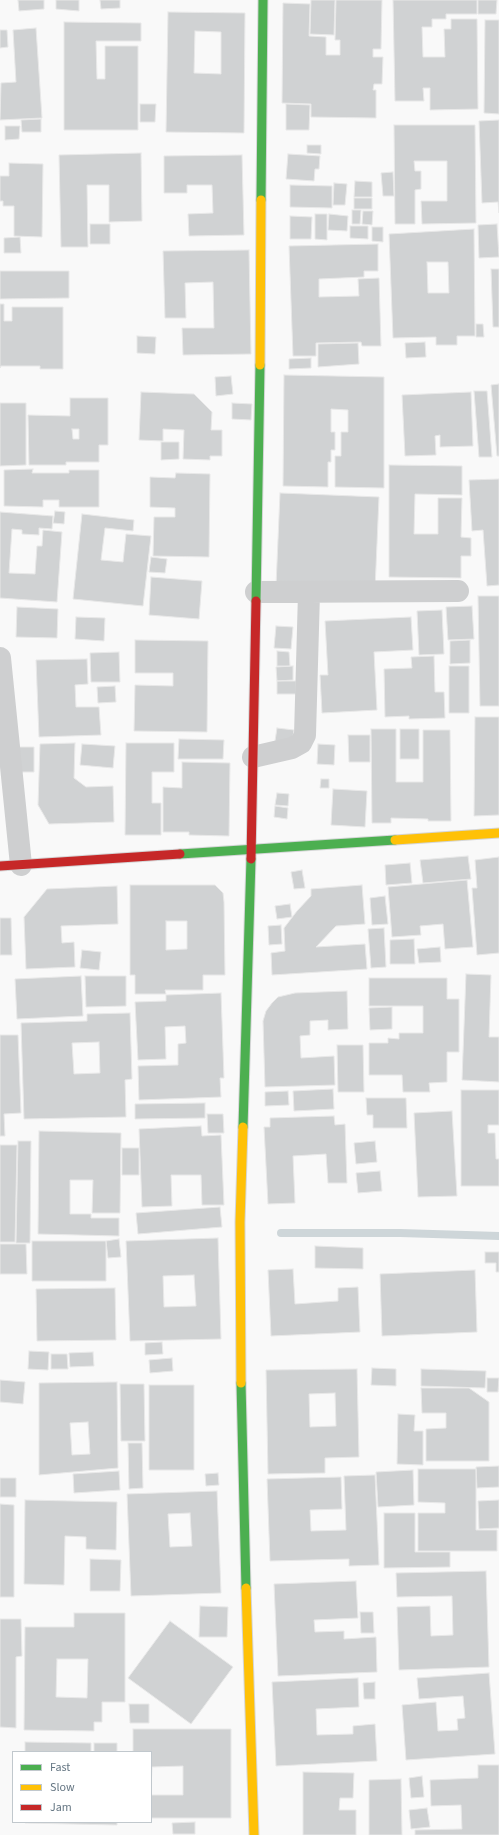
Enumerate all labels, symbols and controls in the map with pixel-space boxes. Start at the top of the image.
legend [12,1751,152,1823]
text: Fast [50,1759,70,1776]
text: Slow [50,1779,75,1796]
text: Jam [50,1799,72,1816]

